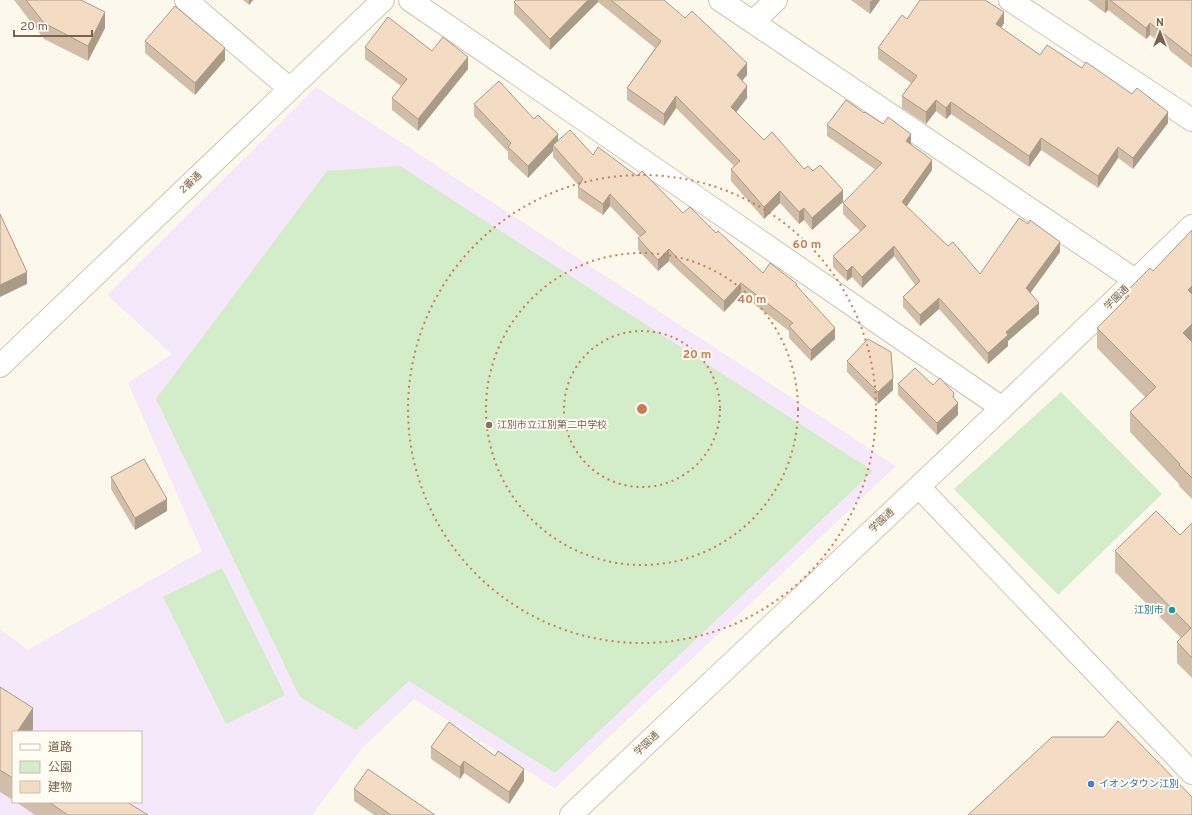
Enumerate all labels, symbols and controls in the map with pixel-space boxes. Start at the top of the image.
scale bar [14,12,92,38]
north arrow [1140,12,1180,52]
text: N [1156,16,1164,30]
text: 20 m [20,19,48,35]
street label: 2番通 [177,169,205,197]
text: 60 m [793,237,821,253]
street label: 学園通 [1102,283,1132,313]
text: 40 m [737,292,767,308]
text: 20 m [683,347,711,363]
centre of rings [635,402,649,416]
place label: 江別市立江別第二中学校 [497,419,607,432]
marker: 江別市立江別第二中学校 [484,420,494,430]
street label: 学園通 [867,506,897,536]
place label: 江別市 [1134,604,1164,617]
marker: 江別市 [1167,605,1177,615]
street label: 学園通 [632,729,662,759]
legend [12,731,142,803]
text: 道路 [48,740,72,756]
text: 公園 [48,760,72,776]
place label: イオンタウン江別 [1099,778,1179,791]
marker: イオンタウン江別 [1086,779,1096,789]
text: 建物 [48,780,72,796]

